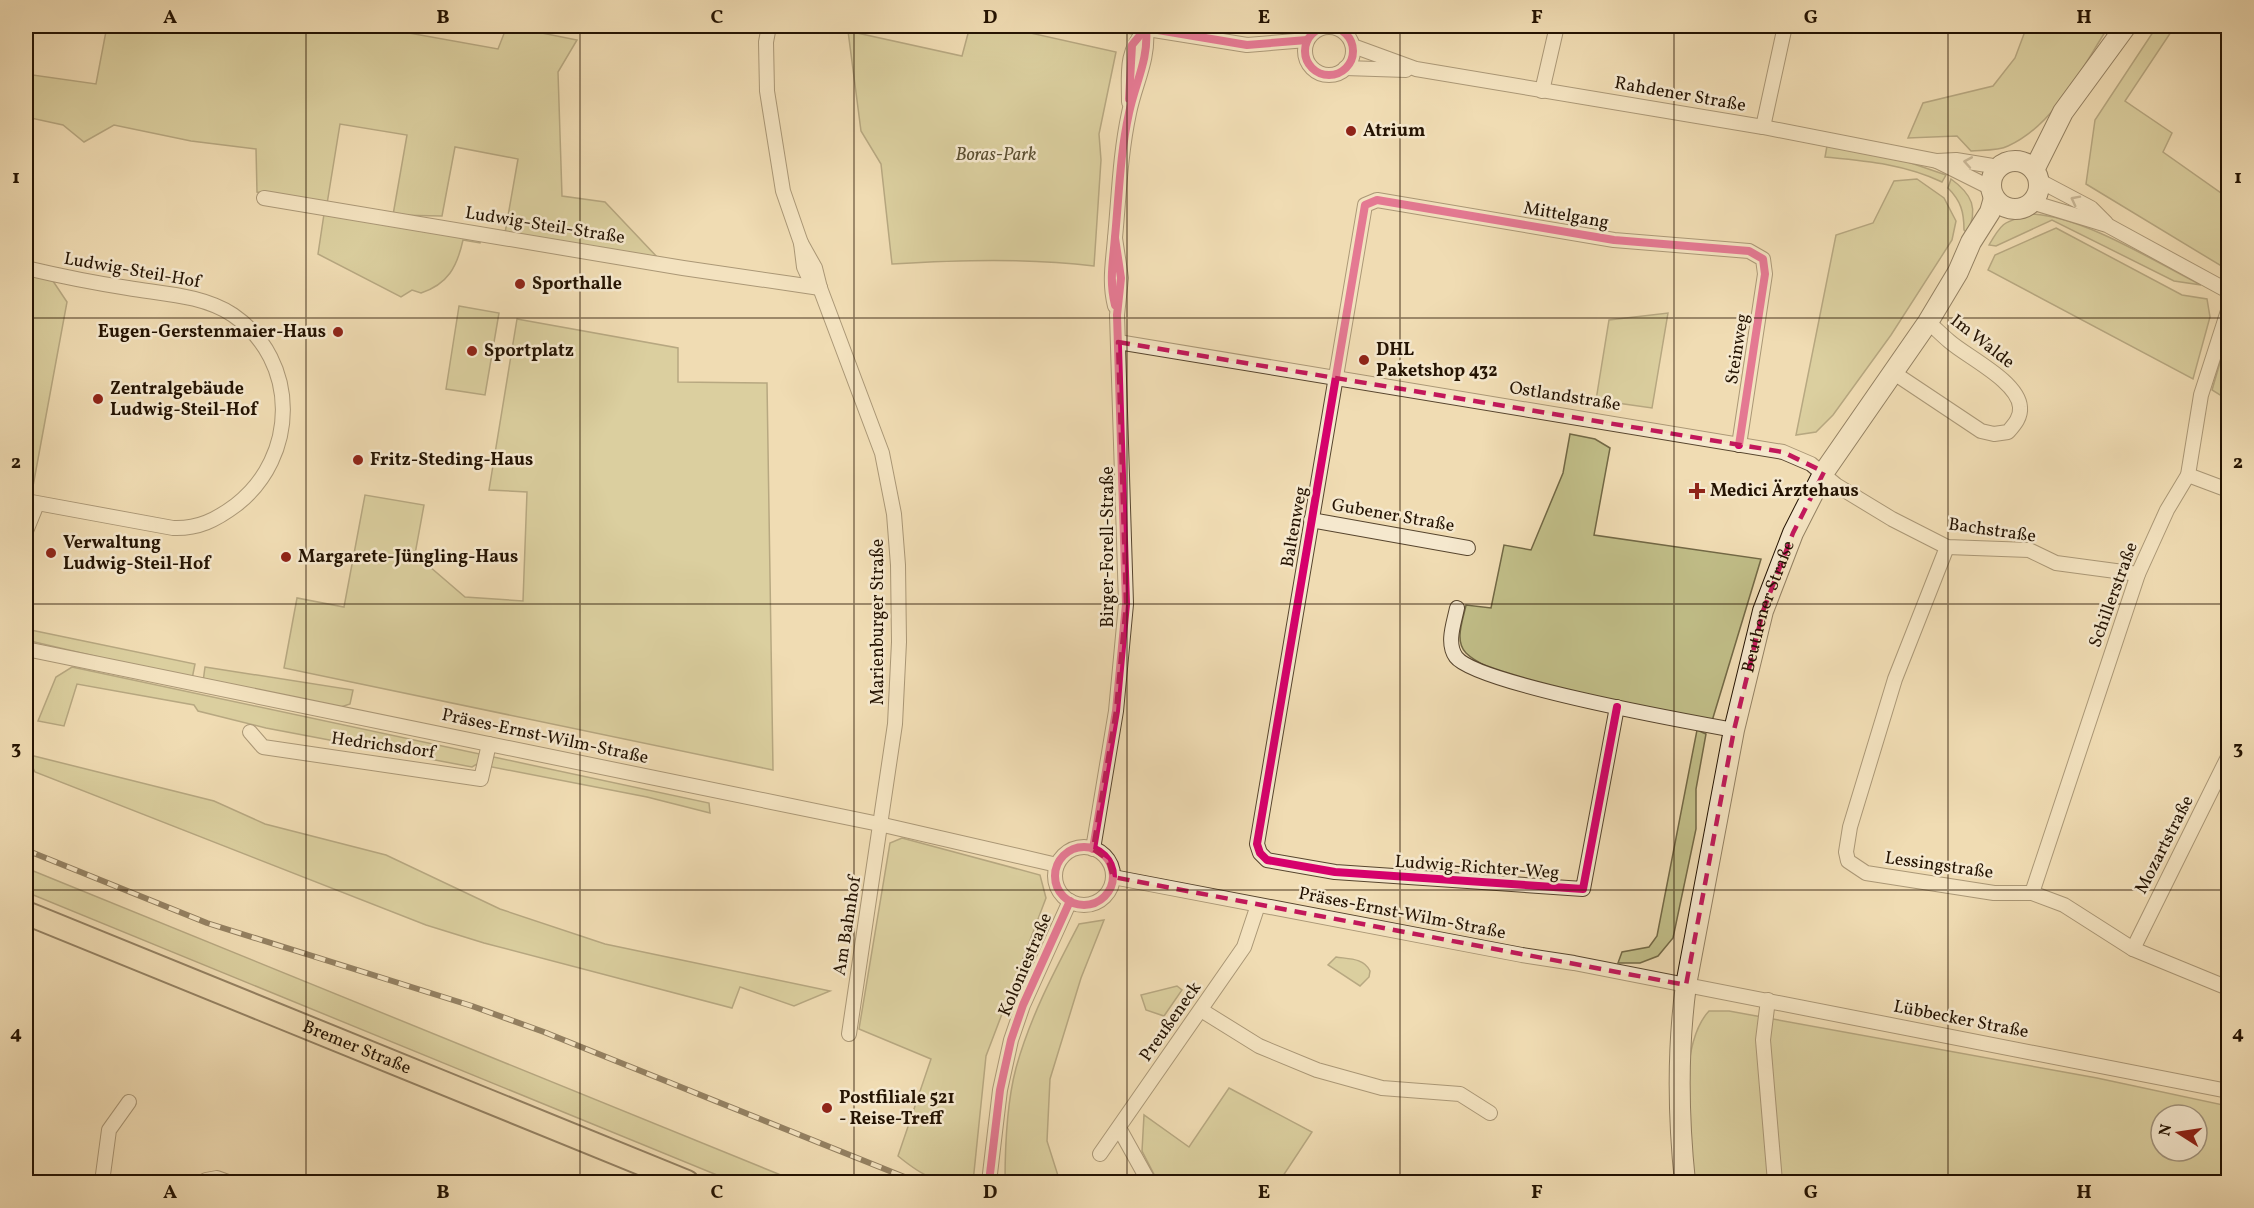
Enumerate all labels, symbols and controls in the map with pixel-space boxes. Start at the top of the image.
text: A [163,4,177,32]
text: B [436,4,450,32]
text: C [711,4,724,32]
text: D [983,4,997,32]
text: E [1258,4,1270,32]
text: F [1531,4,1543,32]
text: G [1804,4,1818,32]
text: H [2076,4,2092,32]
street label: Rahdener Straße [1612,71,1748,119]
place label: Atrium [1363,119,1425,144]
marker: Atrium [1344,124,1358,138]
park label: Boras-Park [956,143,1036,168]
one-way arrow [1963,156,1973,169]
text: 1 [12,164,20,192]
text: 1 [2234,164,2242,192]
street label: Mittelgang [1521,196,1611,236]
one-way arrow [2070,196,2081,207]
street label: Ludwig-Steil-Straße [463,201,627,251]
street label: Ludwig-Steil-Hof [62,247,204,296]
place label: Sporthalle [532,272,622,297]
marker: Sporthalle [513,277,527,291]
street label: Im Walde [1945,309,2019,375]
street label: Steinweg [1720,312,1756,386]
place label: Eugen-Gerstenmaier-Haus [98,320,326,345]
marker: Eugen-Gerstenmaier-Haus [331,325,345,339]
place label: DHL Paketshop 432 [1376,338,1498,384]
place label: Sportplatz [484,339,574,364]
marker: Sportplatz [465,344,479,358]
marker: DHL Paketshop 432 [1357,353,1371,367]
street label: Ostlandstraße [1508,376,1622,418]
place label: Zentralgebäude Ludwig-Steil-Hof [110,377,259,423]
marker: Zentralgebäude Ludwig-Steil-Hof [91,392,105,406]
place label: Fritz-Steding-Haus [370,448,533,473]
text: 2 [11,449,21,477]
text: 2 [2233,449,2243,477]
marker: Fritz-Steding-Haus [351,453,365,467]
street label: Birger-Forell-Straße [1096,466,1121,628]
place label: Medici Ärztehaus [1710,479,1859,504]
marker: Medici Ärztehaus [1688,482,1706,500]
street label: Baltenweg [1276,485,1314,569]
street label: Gubener Straße [1330,493,1456,539]
street label: Bachstraße [1947,512,2037,550]
place label: Verwaltung Ludwig-Steil-Hof [63,531,212,577]
street label: Beuthener Straße [1736,537,1801,676]
street label: Marienburger Straße [866,539,891,705]
street label: Schillerstraße [2083,539,2145,651]
place label: Margarete-Jüngling-Haus [298,545,518,570]
marker: Verwaltung Ludwig-Steil-Hof [44,546,58,560]
marker: Margarete-Jüngling-Haus [279,550,293,564]
street label: Präses-Ernst-Wilm-Straße [439,703,651,771]
street label: Hedrichsdorf [329,726,438,766]
text: 3 [11,735,21,763]
text: 3 [2233,735,2243,763]
street label: Mozartstraße [2129,791,2201,899]
street label: Lessingstraße [1883,846,1995,886]
street label: Ludwig-Richter-Weg [1394,850,1560,886]
street label: Am Bahnhof [828,873,868,978]
street label: Präses-Ernst-Wilm-Straße [1296,882,1508,946]
street label: Koloniestraße [993,909,1059,1021]
street label: Preußeneck [1134,977,1208,1067]
street label: Lübbecker Straße [1891,995,2031,1045]
street label: Bremer Straße [299,1014,415,1081]
text: 4 [10,1020,22,1048]
text: 4 [2232,1020,2244,1048]
place label: Postfiliale 521 - Reise-Treff [839,1086,955,1132]
marker: Postfiliale 521 - Reise-Treff [820,1101,834,1115]
north arrow [2149,1103,2209,1163]
text: N [2154,1122,2178,1138]
text: A [163,1179,177,1207]
text: B [436,1179,450,1207]
text: C [711,1179,724,1207]
text: D [983,1179,997,1207]
text: E [1258,1179,1270,1207]
text: F [1531,1179,1543,1207]
text: G [1804,1179,1818,1207]
text: H [2076,1179,2092,1207]

